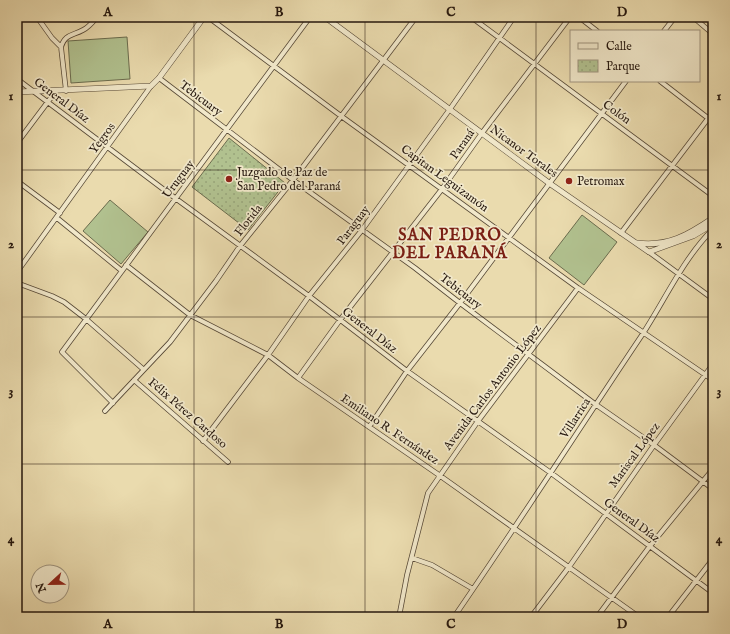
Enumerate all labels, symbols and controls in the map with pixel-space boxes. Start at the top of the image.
text: A [103,4,114,21]
text: B [275,4,284,21]
text: C [446,4,456,21]
text: D [617,4,628,21]
legend [570,30,700,82]
text: Calle [606,39,632,54]
text: Parque [606,59,641,75]
street label: General Díaz [31,75,93,127]
street label: Tebicuary [176,77,225,119]
text: 1 [9,88,14,105]
text: 1 [717,88,722,105]
street label: Colón [600,97,634,128]
street label: Yegros [86,120,119,157]
street label: Nicanor Torales [487,122,561,181]
street label: Paraná [447,126,479,162]
street label: Capitan Leguizamón [397,142,492,216]
street label: Uruguay [159,157,198,201]
place label: Juzgado de Paz de San Pedro del Paraná [235,165,341,194]
marker: Juzgado de Paz de San Pedro del Paraná [224,174,234,184]
place label: Petromax [577,174,625,189]
marker: Petromax [564,176,574,186]
street label: Florida [231,201,266,239]
street label: Paraguay [334,203,373,248]
district label: SAN PEDRO DEL PARANÁ [392,226,508,264]
text: 2 [8,236,14,253]
text: 2 [716,236,722,253]
street label: Tebicuary [437,270,485,313]
street label: General Díaz [339,304,401,357]
street label: Avenida Carlos Antonio López [440,321,546,454]
street label: Félix Pérez Cardoso [145,375,231,452]
text: 3 [9,383,14,400]
text: 3 [717,383,722,400]
street label: Emiliano R. Fernández [338,391,442,468]
street label: Villarrica [556,395,594,442]
street label: Mariscal López [606,419,664,492]
street label: General Díaz [601,495,663,546]
text: 4 [8,531,15,548]
text: 4 [716,531,723,548]
north arrow [30,564,70,604]
text: N [33,580,50,595]
text: A [103,616,114,633]
text: B [275,616,284,633]
text: C [446,616,456,633]
text: D [617,616,628,633]

